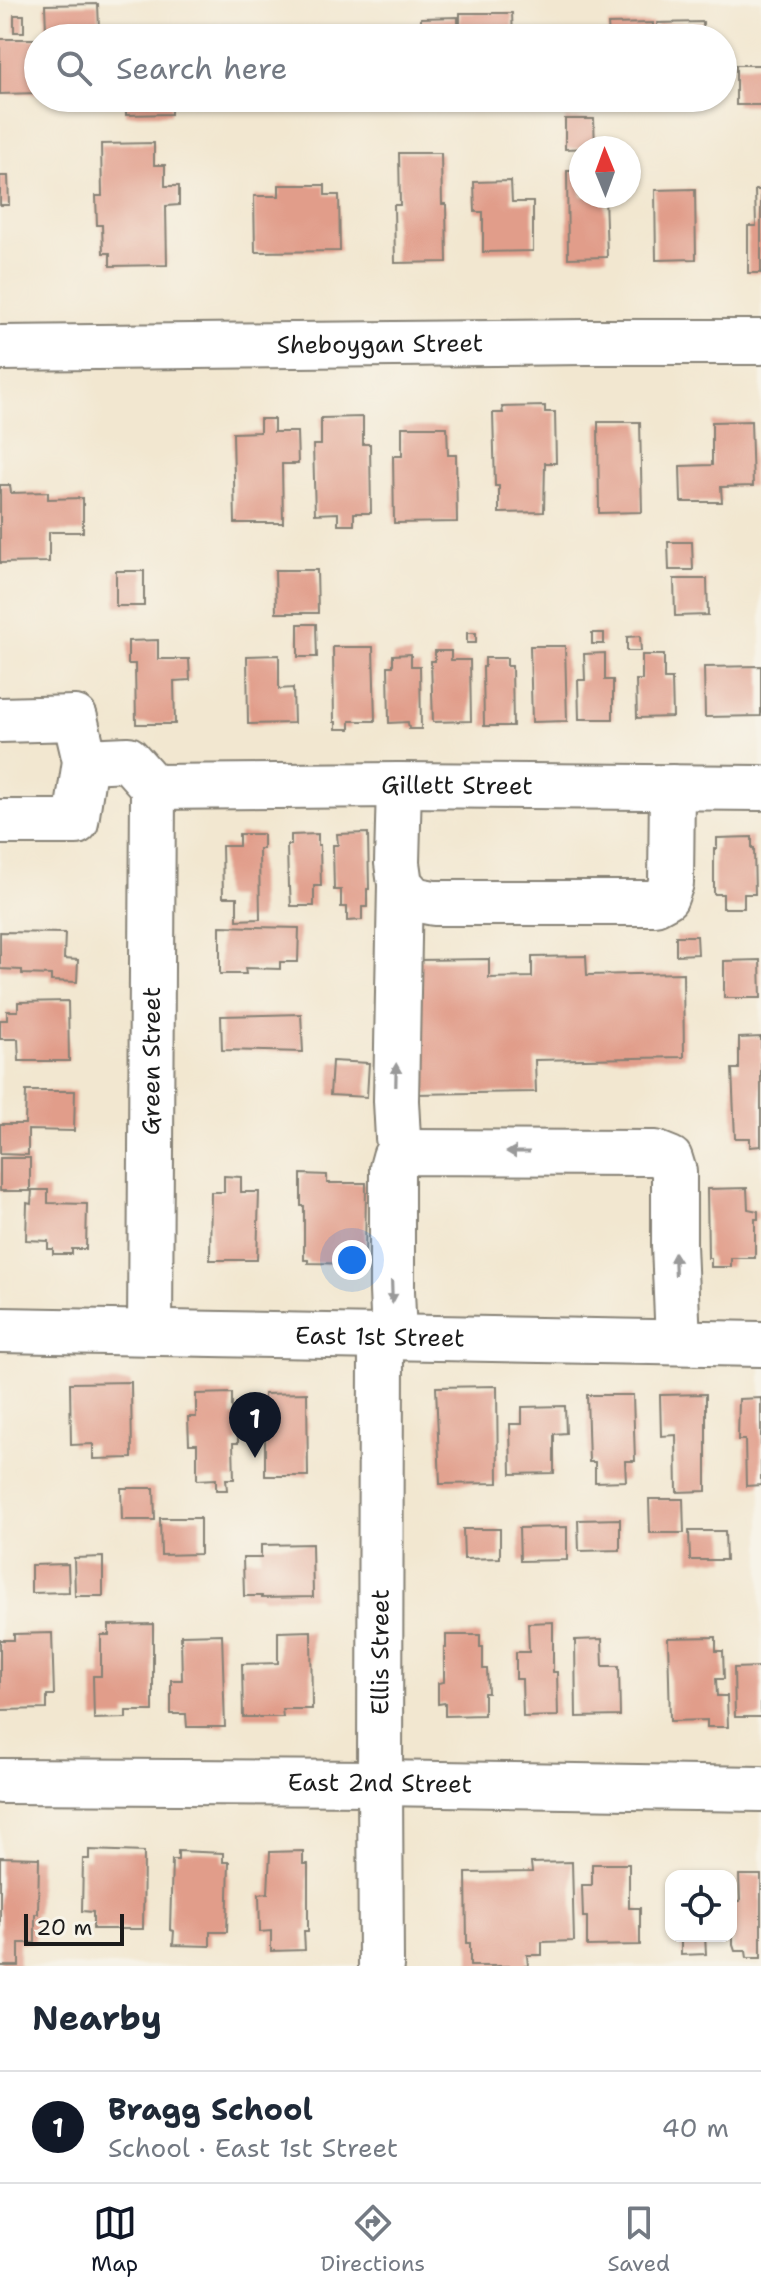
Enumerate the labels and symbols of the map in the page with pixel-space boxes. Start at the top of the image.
north arrow [569,136,641,208]
street label: Sheboygan Street [277,327,483,361]
street label: Gillett Street [381,769,533,802]
street label: Green Street [135,987,168,1135]
one-way arrow [390,1062,403,1087]
one-way arrow [505,1146,530,1158]
your location [332,1240,372,1280]
one-way arrow [668,1251,681,1276]
one-way arrow [386,1280,399,1305]
street label: East 1st Street [295,1319,465,1355]
pin: 1 [229,1392,281,1458]
street label: Ellis Street [364,1589,396,1715]
street label: East 2nd Street [288,1767,472,1800]
scale bar [24,1910,124,1946]

